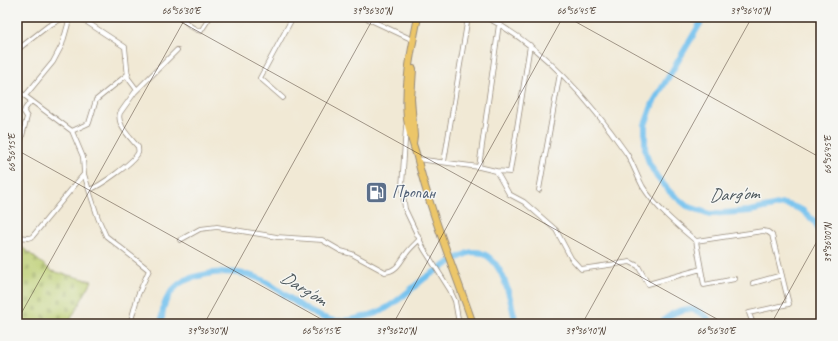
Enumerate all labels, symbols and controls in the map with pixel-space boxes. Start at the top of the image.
text: 66°56'30"E [162,4,202,17]
text: 39°36'30"N [352,4,394,17]
text: 66°56'45"E [557,4,597,17]
text: 39°36'10"N [730,4,772,17]
text: 66°56'15"E [5,132,18,172]
text: 66°56'45"E [821,134,834,174]
fuel station icon: Пропан [364,179,390,205]
place label: Пропан [392,182,437,203]
water label: Darg'om [709,182,761,206]
text: 39°36'00"N [821,221,834,263]
water label: Darg'om [277,266,333,311]
text: 39°36'30"N [187,324,229,337]
text: 66°56'15"E [302,324,342,337]
text: 39°36'20"N [376,324,418,337]
text: 39°36'10"N [565,324,607,337]
text: 66°56'30"E [697,324,737,337]

